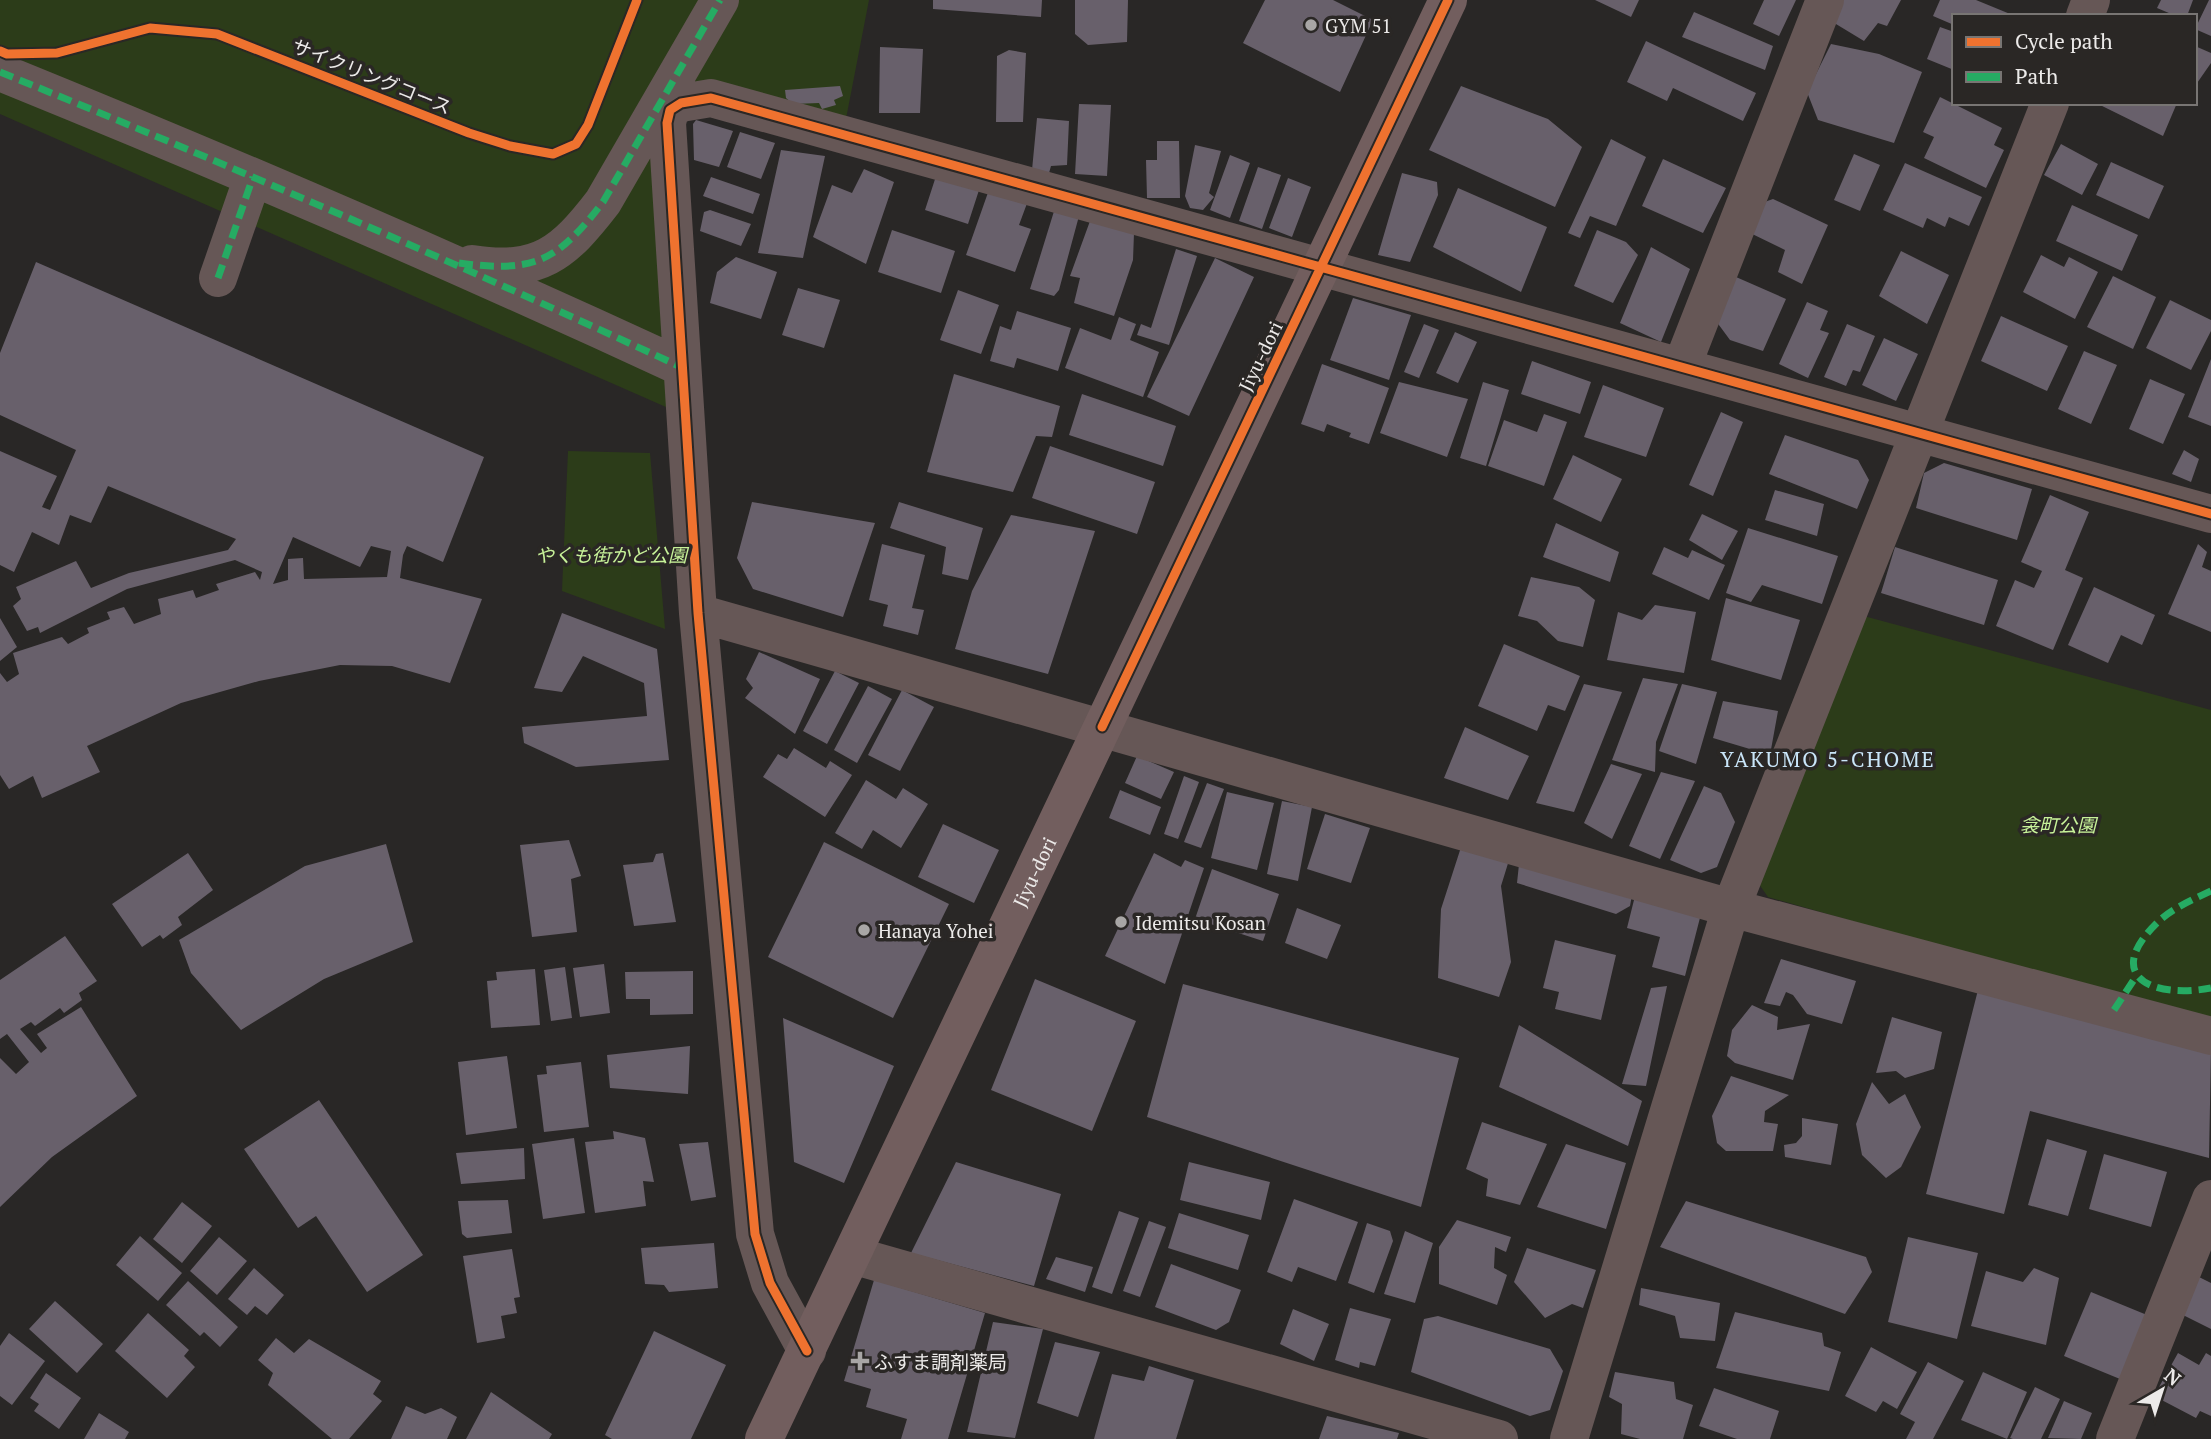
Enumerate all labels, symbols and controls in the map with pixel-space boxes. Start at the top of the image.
place label: GYM 51 [1325,13,1392,38]
legend [1952,14,2197,105]
marker: GYM 51 [1303,17,1319,33]
text: Cycle path [2015,27,2113,55]
street label: サイクリングコース [289,33,455,119]
text: Path [2015,62,2058,90]
street label: Jiyu-dori [1232,317,1288,395]
park label: やくも街かど公園 [535,542,690,567]
district label: YAKUMO 5-CHOME [1720,745,1936,773]
park label: 衾町公園 [2020,812,2099,837]
street label: Jiyu-dori [1006,833,1061,911]
place label: Idemitsu Kosan [1135,910,1266,935]
marker: Idemitsu Kosan [1113,914,1129,930]
place label: Hanaya Yohei [878,918,994,943]
marker: Hanaya Yohei [856,922,872,938]
place label: ふすま調剤薬局 [874,1349,1007,1374]
marker: ふすま調剤薬局 [852,1353,868,1369]
north arrow [2127,1355,2197,1425]
text: N [2160,1362,2187,1391]

